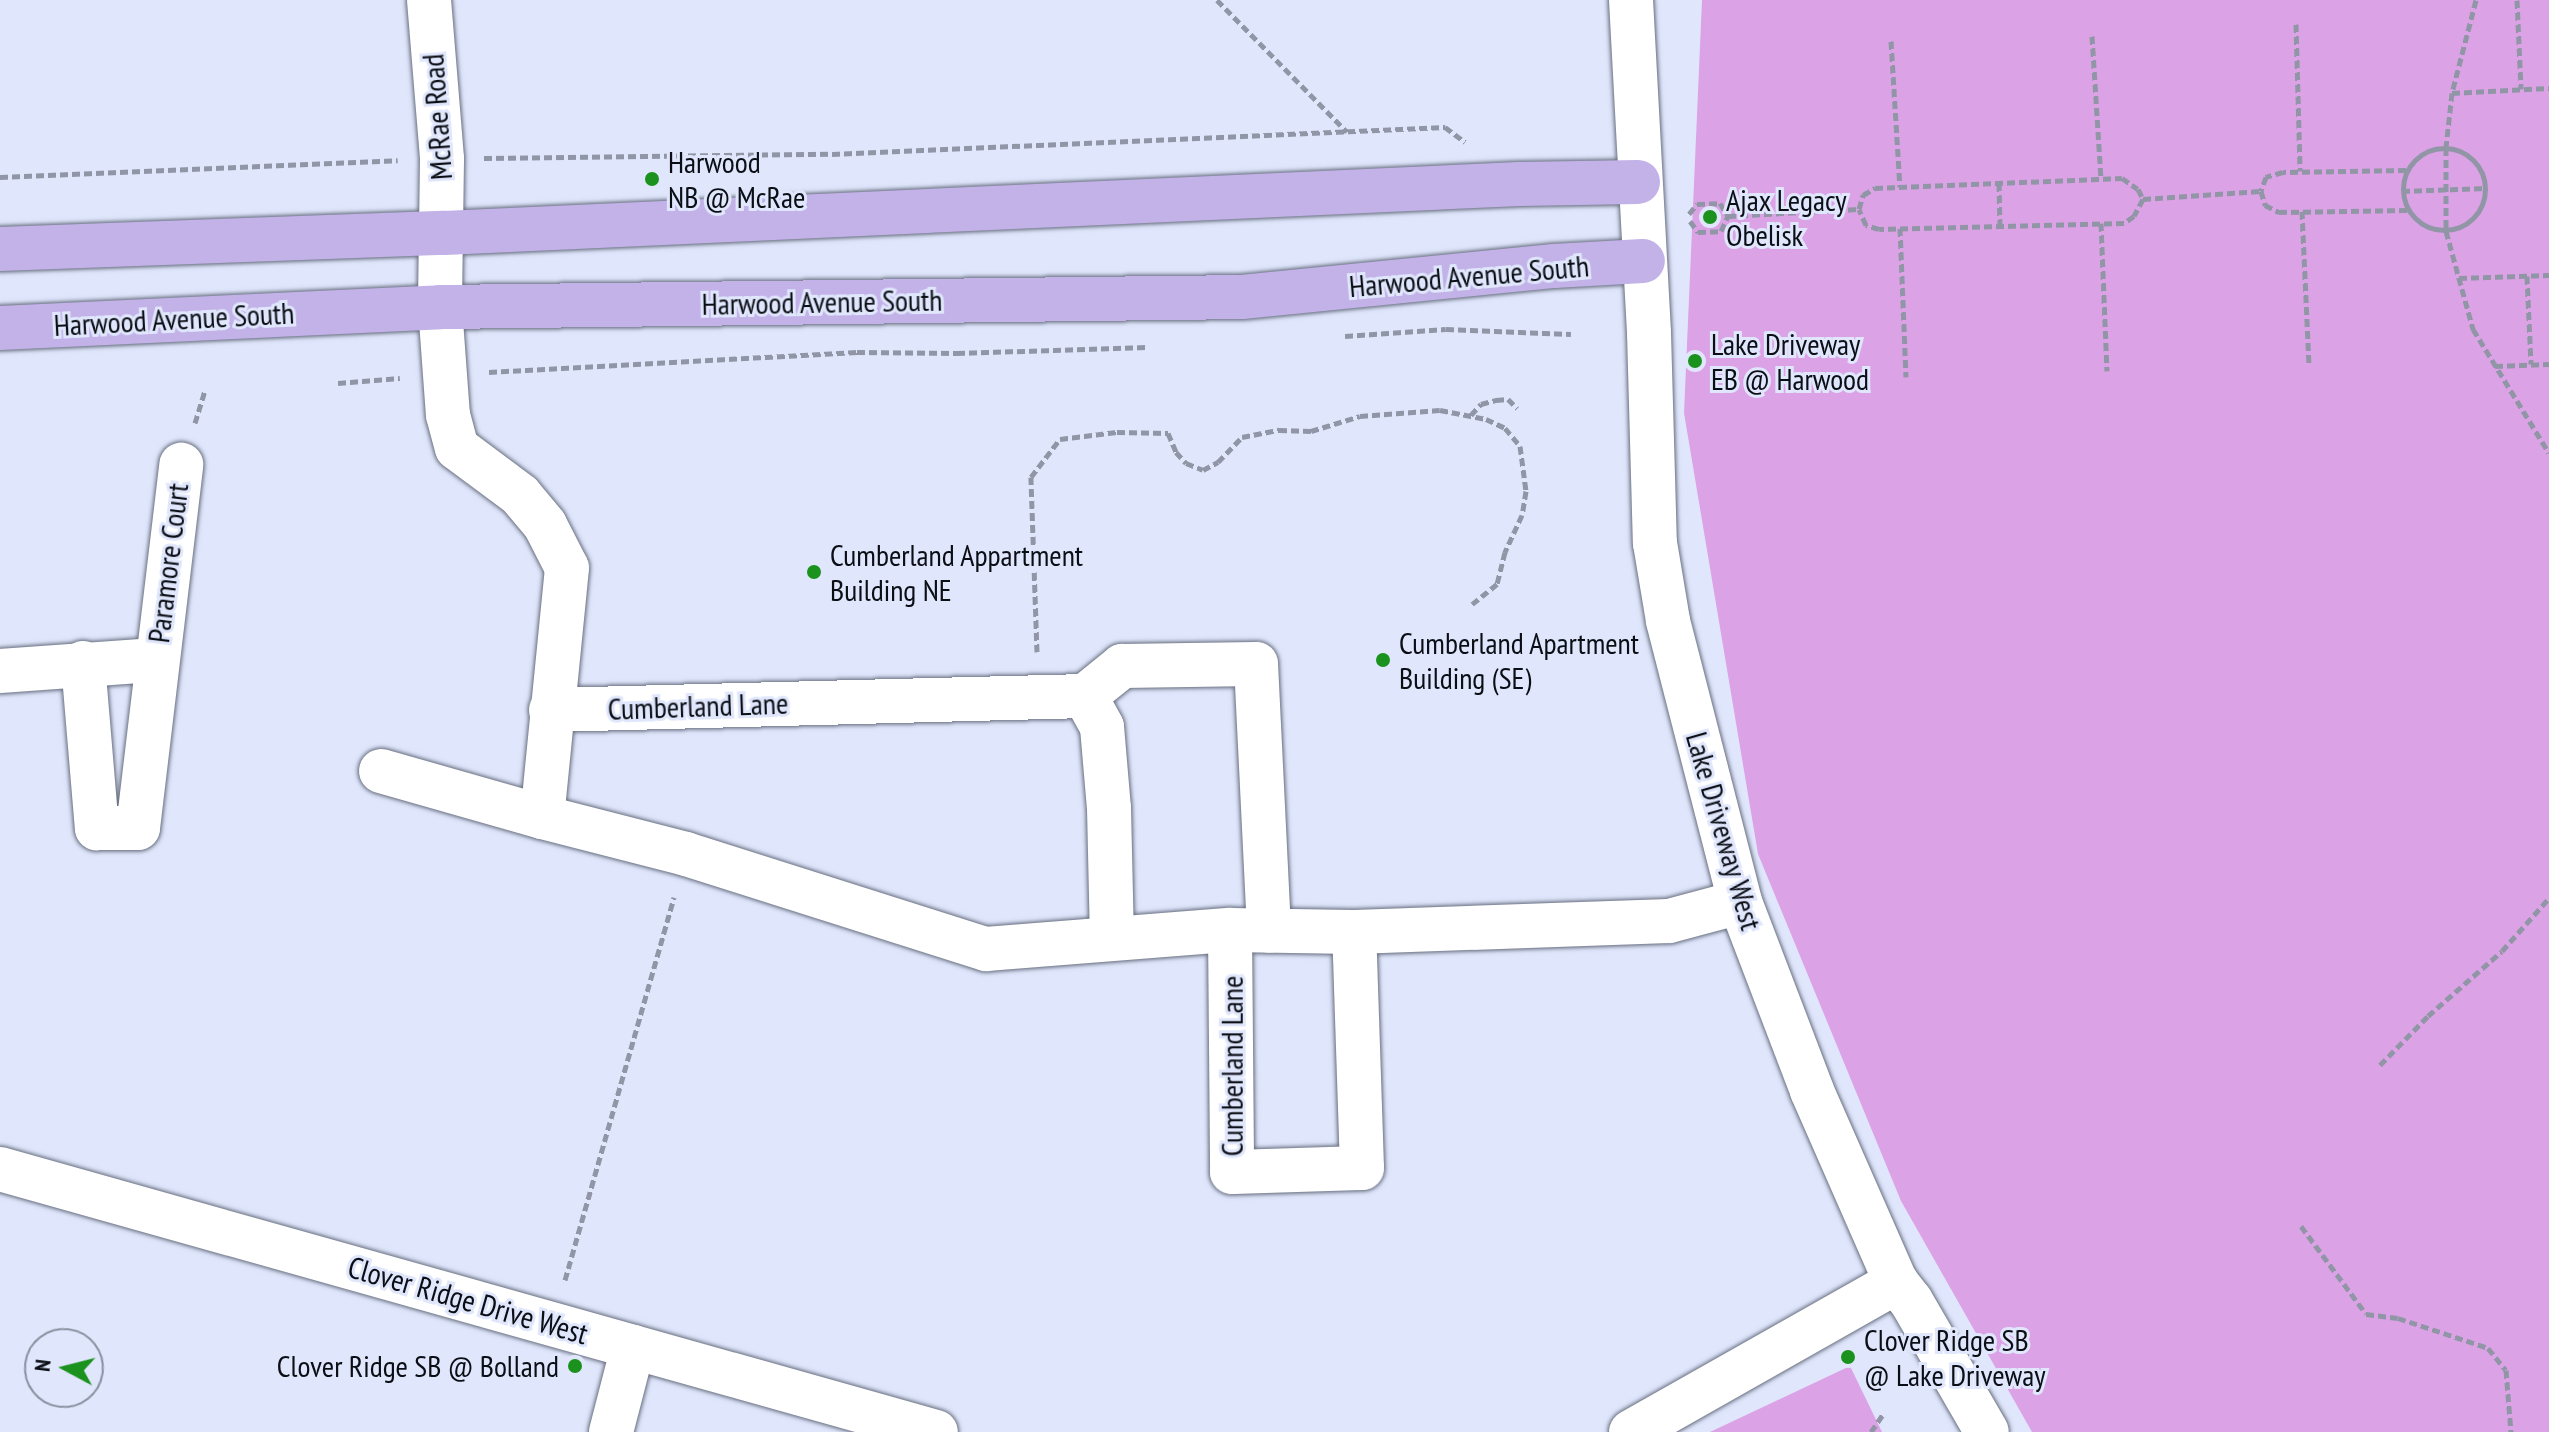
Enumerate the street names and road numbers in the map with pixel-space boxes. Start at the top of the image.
street label: McRae Road [415,53,459,181]
street label: Harwood Avenue South [1347,248,1591,304]
street label: Harwood Avenue South [701,282,943,322]
street label: Harwood Avenue South [52,295,296,343]
street label: Paramore Court [140,481,196,645]
street label: Cumberland Lane [607,685,789,727]
street label: Lake Driveway West [1678,727,1770,935]
street label: Cumberland Lane [1214,976,1250,1156]
street label: Clover Ridge Drive West [344,1248,592,1352]

